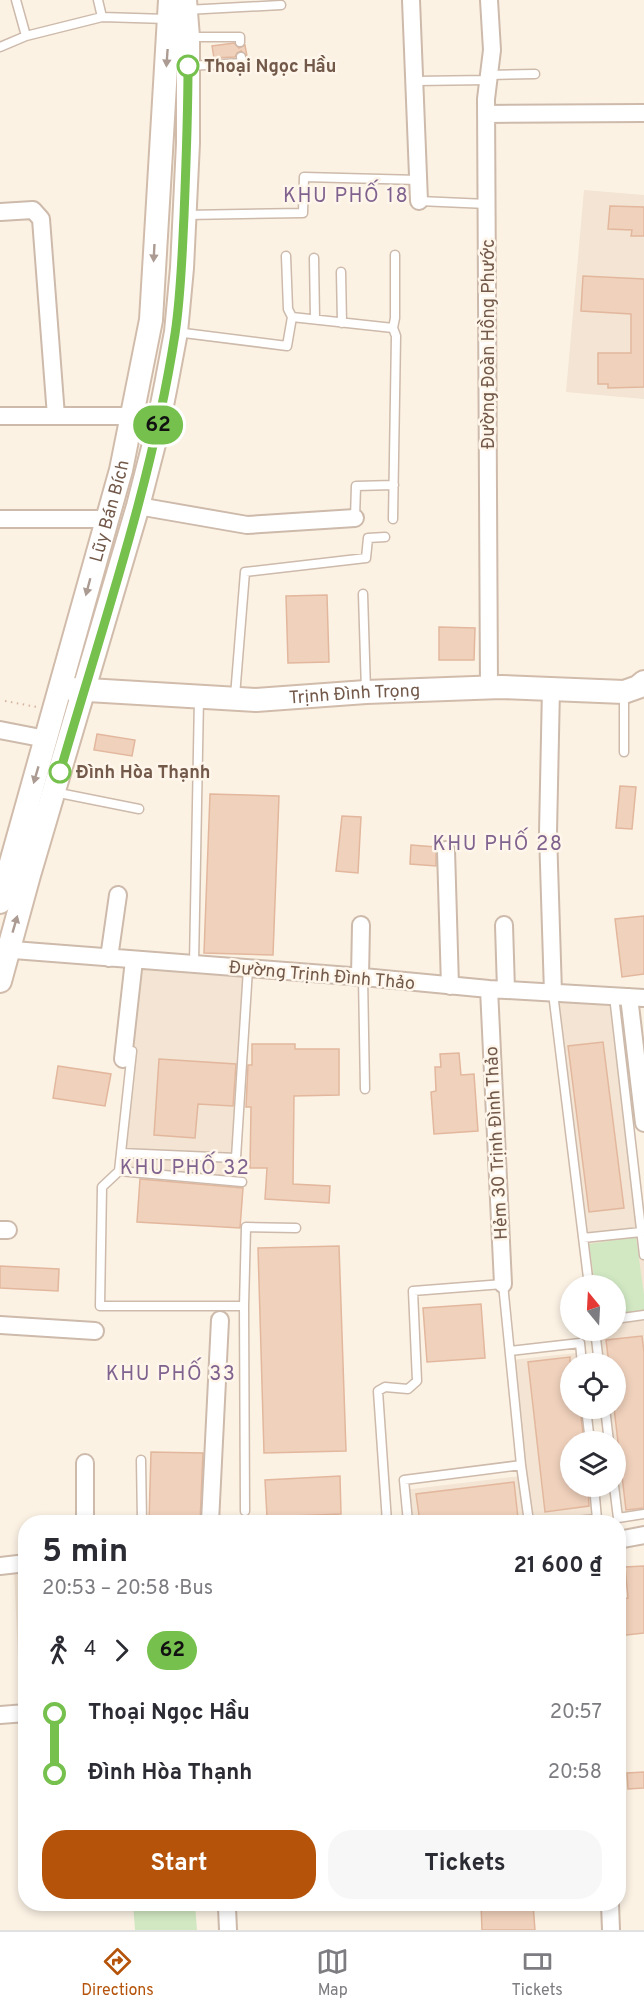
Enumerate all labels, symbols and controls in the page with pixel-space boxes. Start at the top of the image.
one-way arrow [163,49,172,68]
marker: Thoại Ngọc Hầu [177,55,199,77]
place label: Thoại Ngọc Hầu [204,55,336,79]
district label: KHU PHỐ 18 [283,179,409,210]
street label: Đường Đoàn Hồng Phước [477,239,501,449]
one-way arrow [150,243,159,262]
line badge: 62 [131,406,185,444]
text: 62 [145,412,171,439]
street label: Lũy Bán Bích [86,458,136,565]
one-way arrow [83,578,92,596]
street label: Trịnh Đình Trọng [288,680,421,711]
marker: Đình Hòa Thạnh [49,761,71,783]
place label: Đình Hòa Thạnh [76,762,210,785]
one-way arrow [30,766,40,784]
district label: KHU PHỐ 28 [432,827,564,858]
one-way arrow [11,915,20,933]
street label: Đường Trịnh Đình Thảo [228,957,416,996]
street label: Hẻm 30 Trịnh Đình Thảo [481,1046,514,1240]
district label: KHU PHỐ 32 [120,1151,250,1182]
north arrow [560,1275,626,1341]
map controls [560,1275,626,1497]
button: locate [560,1353,626,1419]
district label: KHU PHỐ 33 [106,1357,236,1388]
button: layers [560,1431,626,1497]
text: 5 min [42,1532,128,1574]
text: 21 600 ₫ [514,1553,602,1580]
text: 20:53 – 20:58 · Bus [42,1576,213,1602]
icon: walk [42,1634,75,1667]
icon: forward [105,1634,138,1667]
text: 4 [84,1637,96,1663]
text: 62 [159,1637,185,1664]
text: Thoại Ngọc Hầu [88,1700,250,1727]
text: 20:57 [550,1700,602,1726]
text: Đình Hòa Thạnh [88,1760,252,1787]
text: 20:58 [548,1760,602,1786]
button: Start [42,1830,316,1899]
button: Tickets [328,1830,602,1899]
tab: Directions [81,1945,154,2001]
tab: Map [316,1945,349,2001]
tab: Tickets [512,1945,563,2001]

